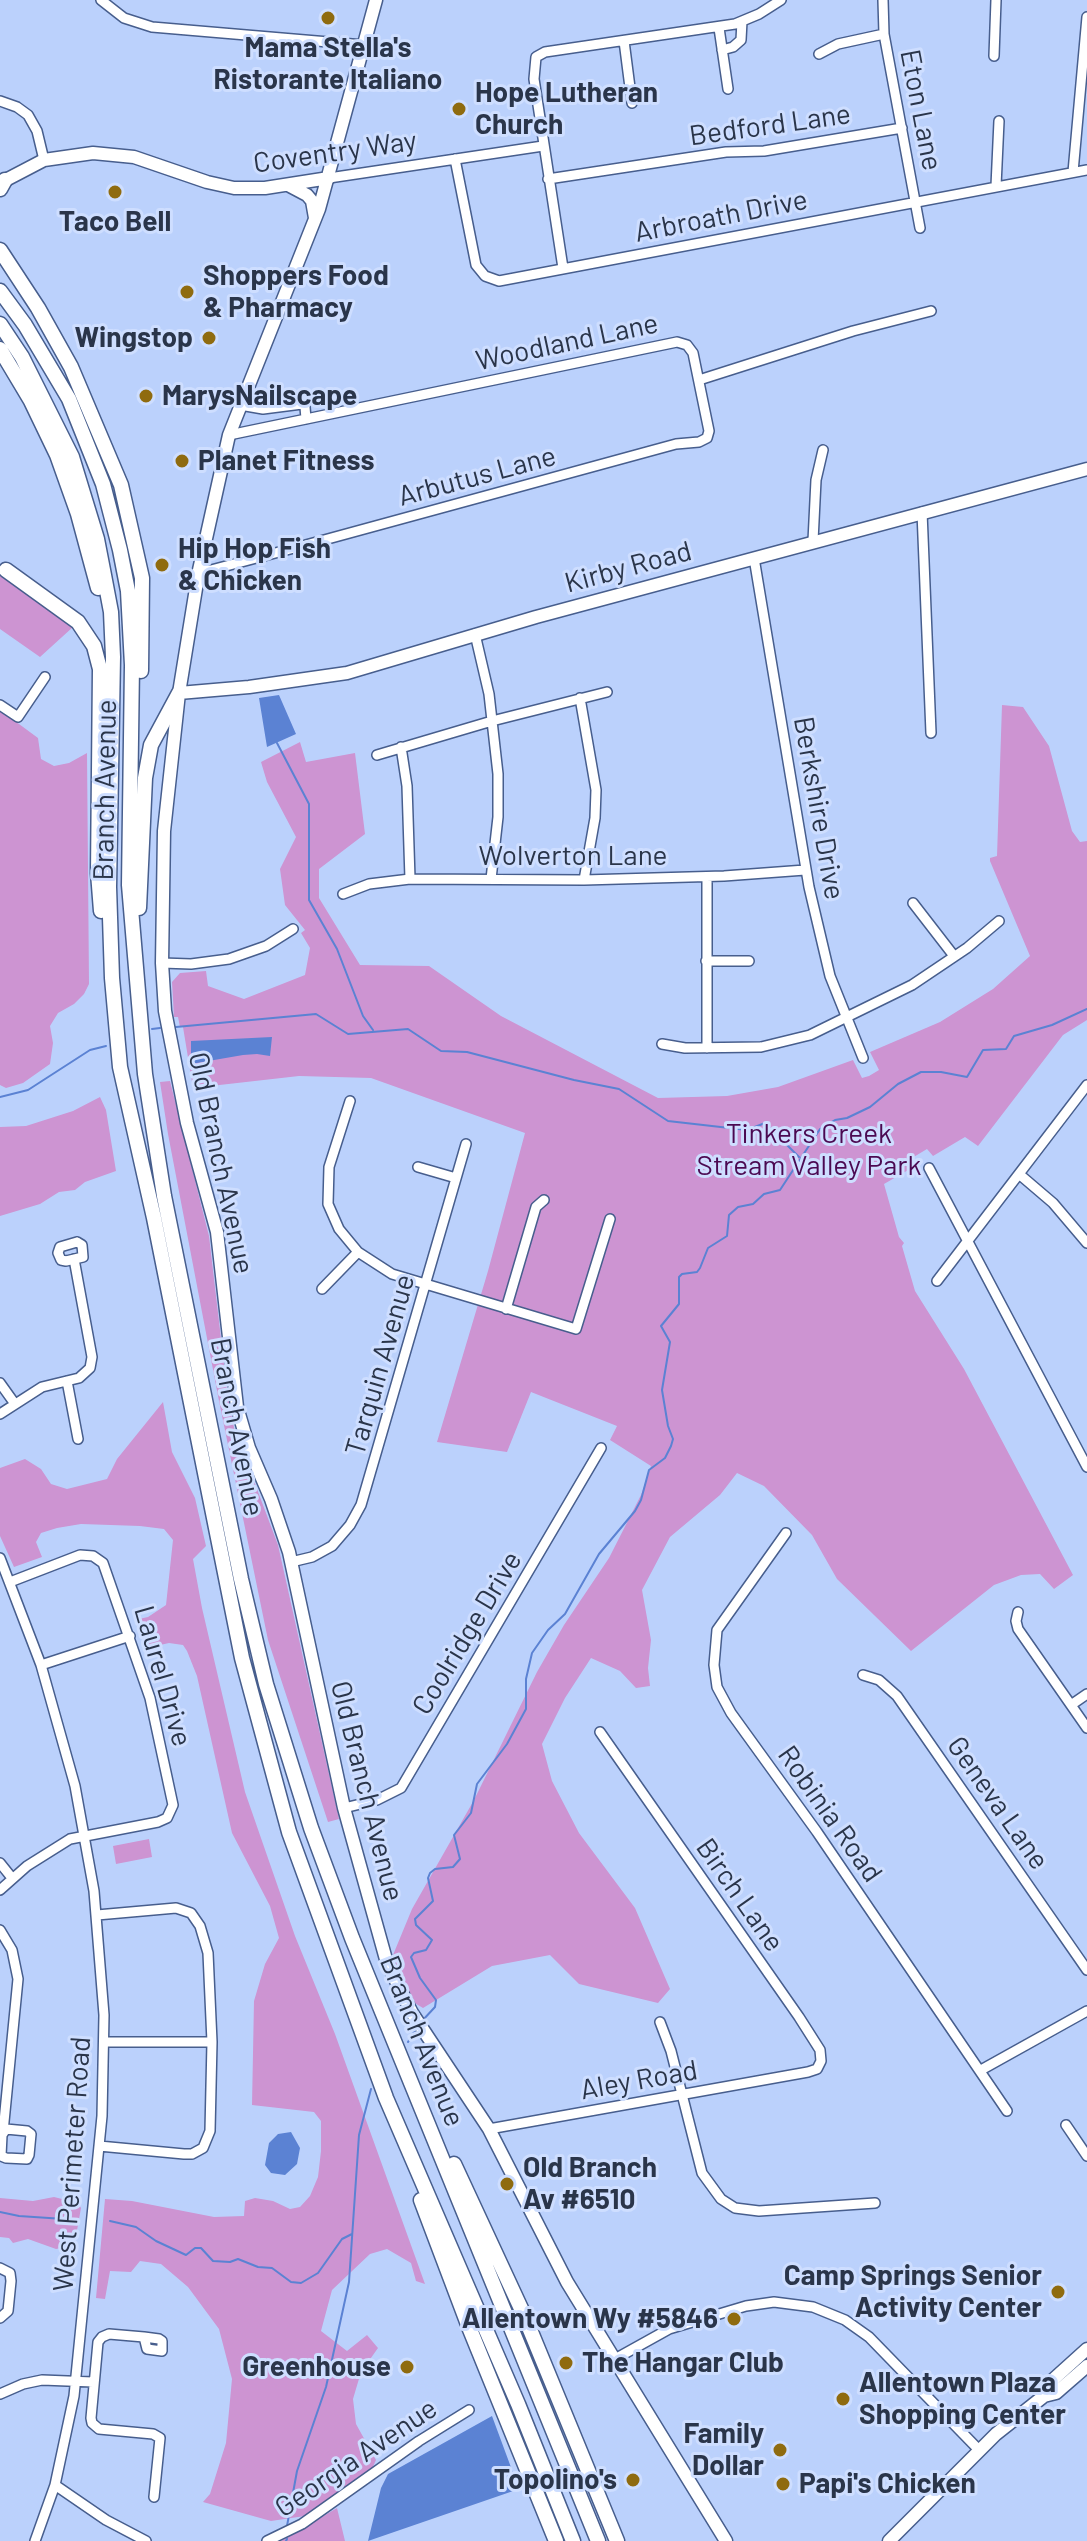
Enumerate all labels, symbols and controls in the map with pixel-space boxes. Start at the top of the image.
marker: Mama Stella's Ristorante Italiano [319,9,337,27]
place label: Mama Stella's Ristorante Italiano [214,31,442,97]
street label: Eton Lane [893,47,949,173]
place label: Hope Lutheran Church [475,76,658,142]
street label: Bedford Lane [687,97,853,153]
marker: Hope Lutheran Church [450,100,468,118]
street label: Coventry Way [251,124,419,180]
marker: Taco Bell [106,183,124,201]
street label: Arbroath Drive [632,183,810,249]
place label: Taco Bell [59,205,171,239]
place label: Shoppers Food & Pharmacy [203,259,389,325]
marker: Shoppers Food & Pharmacy [178,283,196,301]
street label: Woodland Lane [473,306,661,378]
place label: Wingstop [75,321,193,355]
marker: Wingstop [200,329,218,347]
place label: MarysNailscape [162,379,357,413]
marker: MarysNailscape [137,387,155,405]
street label: Arbutus Lane [395,439,559,513]
place label: Planet Fitness [198,444,374,478]
marker: Planet Fitness [173,452,191,470]
place label: Hip Hop Fish & Chicken [178,532,331,598]
street label: Kirby Road [561,534,695,600]
marker: Hip Hop Fish & Chicken [153,556,171,574]
street label: Branch Avenue [87,699,123,881]
street label: Berkshire Drive [786,714,852,902]
street label: Wolverton Lane [479,839,667,873]
street label: Old Branch Avenue [181,1049,261,1277]
park label: Tinkers Creek Stream Valley Park [697,1117,921,1183]
street label: Tarquin Avenue [338,1271,422,1459]
street label: Branch Avenue [203,1335,271,1519]
street label: Coolridge Drive [405,1545,529,1721]
street label: Laurel Drive [127,1602,199,1750]
street label: Old Branch Avenue [323,1677,411,1905]
street label: Geneva Lane [940,1730,1056,1876]
street label: Robinia Road [771,1739,889,1889]
street label: Birch Lane [689,1832,791,1958]
street label: Branch Avenue [372,1951,472,2131]
street label: West Perimeter Road [46,2035,98,2293]
street label: Aley Road [578,2053,700,2107]
place label: Old Branch Av #6510 [523,2151,657,2217]
marker: Old Branch Av #6510 [498,2175,516,2193]
place label: Camp Springs Senior Activity Center [784,2259,1042,2325]
marker: Camp Springs Senior Activity Center [1049,2283,1067,2301]
place label: Allentown Wy #5846 [462,2302,718,2336]
marker: Allentown Wy #5846 [725,2310,743,2328]
place label: The Hangar Club [582,2346,784,2380]
place label: Greenhouse [242,2350,391,2384]
marker: The Hangar Club [557,2354,575,2372]
marker: Greenhouse [398,2358,416,2376]
place label: Allentown Plaza Shopping Center [859,2366,1066,2432]
marker: Allentown Plaza Shopping Center [834,2390,852,2408]
street label: Georgia Avenue [269,2391,443,2525]
place label: Family Dollar [683,2417,764,2483]
marker: Family Dollar [771,2441,789,2459]
place label: Topolino's [494,2463,617,2497]
place label: Papi's Chicken [799,2467,976,2501]
marker: Topolino's [624,2471,642,2489]
marker: Papi's Chicken [774,2475,792,2493]

